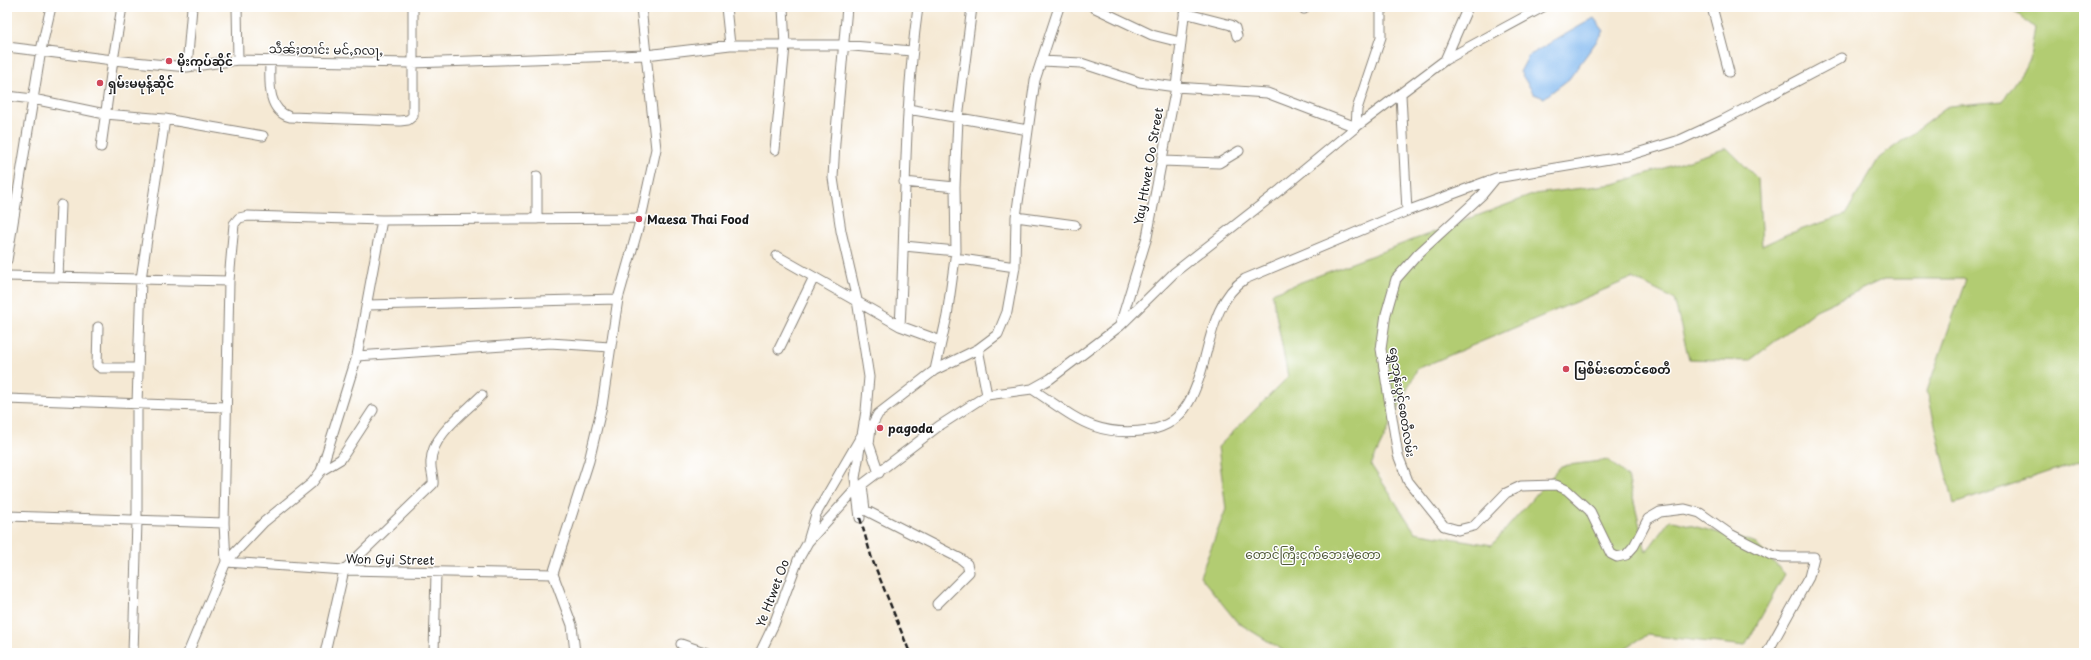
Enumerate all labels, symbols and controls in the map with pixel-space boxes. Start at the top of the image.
street label: သဵၼ်ႈတၢင်း မင်ႇၵလႃႇ [269,39,383,61]
place label: မိုးကုပ်ဆိုင် [177,52,233,73]
marker: မိုးကုပ်ဆိုင် [164,56,174,66]
place label: ရှမ်းမမုန့်ဆိုင် [108,74,174,95]
marker: ရှမ်းမမုန့်ဆိုင် [95,78,105,88]
street label: Yay Htwet Oo Street [1129,106,1167,226]
place label: Maesa Thai Food [647,210,749,228]
marker: Maesa Thai Food [634,214,644,224]
street label: ရွှေဘုန်းပွင့်စေတီလမ်း [1383,346,1421,458]
place label: မြစိမ်းတောင်စေတီ [1574,360,1671,380]
marker: မြစိမ်းတောင်စေတီ [1561,364,1571,374]
place label: pagoda [888,419,935,437]
marker: pagoda [875,423,885,433]
park label: တောင်ကြီးငှက်ဘေးမဲ့တော [1245,545,1381,565]
street label: Won Gyi Street [346,549,434,569]
street label: Ye Htwet Oo [751,556,793,629]

